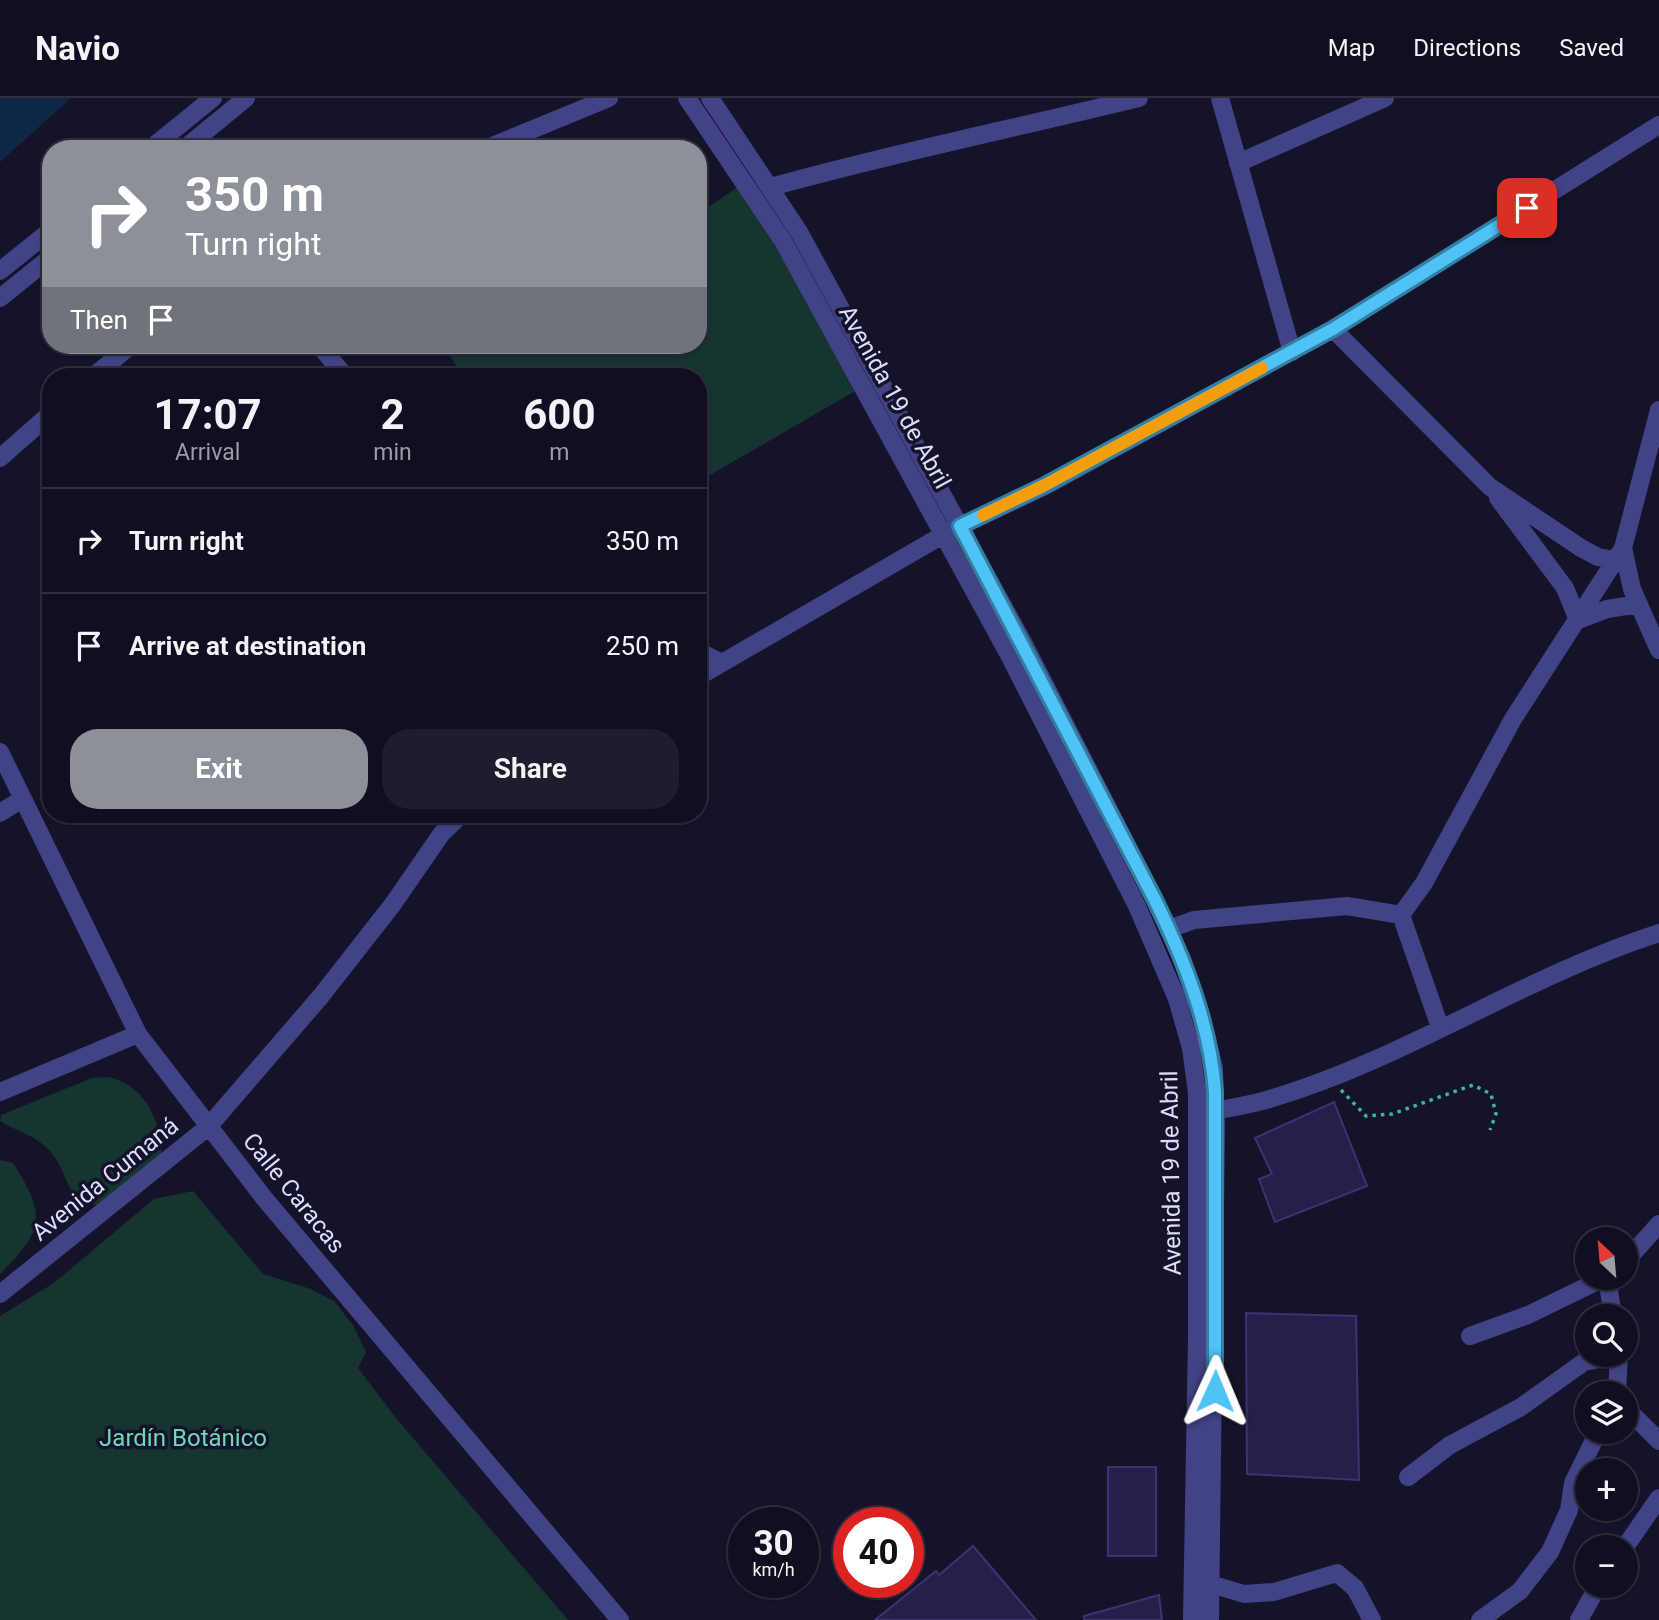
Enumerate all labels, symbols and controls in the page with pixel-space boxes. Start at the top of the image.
text: Navio [35,29,120,68]
text: Map [1328,34,1375,62]
text: Directions [1413,34,1521,62]
text: Saved [1559,34,1624,62]
text: 350 m [185,166,324,223]
icon: right [70,168,161,259]
pin [1497,178,1557,238]
icon: arrive [1508,189,1546,227]
text: Turn right [185,225,321,263]
icon: arrive [142,301,180,339]
street label: Avenida 19 de Abril [833,301,957,493]
text: Then [70,305,128,335]
text: 17:07 [154,390,262,439]
text: 2 [380,390,405,439]
text: 600 [523,390,596,439]
text: Arrival [175,439,240,466]
text: min [373,439,412,466]
text: m [549,439,569,466]
icon: right [70,522,108,560]
text: Turn right [129,526,244,556]
text: 350 m [606,526,679,556]
icon: arrive [70,627,108,665]
text: Arrive at destination [129,631,366,661]
text: 250 m [606,631,679,661]
button: Exit [70,729,368,809]
button: Share [382,729,679,809]
street label: Avenida 19 de Abril [1155,1070,1187,1276]
street label: Avenida Cumaná [26,1111,184,1247]
street label: Calle Caracas [237,1127,351,1259]
north arrow [1575,1227,1638,1290]
map controls [1575,1227,1638,1598]
button: search [1575,1304,1638,1367]
position arrow [1178,1354,1252,1428]
button: layers [1575,1381,1638,1444]
park label: Jardín Botánico [99,1424,267,1452]
button: + [1575,1458,1638,1521]
speed limit sign: 40 [833,1507,924,1598]
text: 30 [753,1523,794,1564]
button: − [1575,1535,1638,1598]
text: km/h [752,1559,795,1580]

